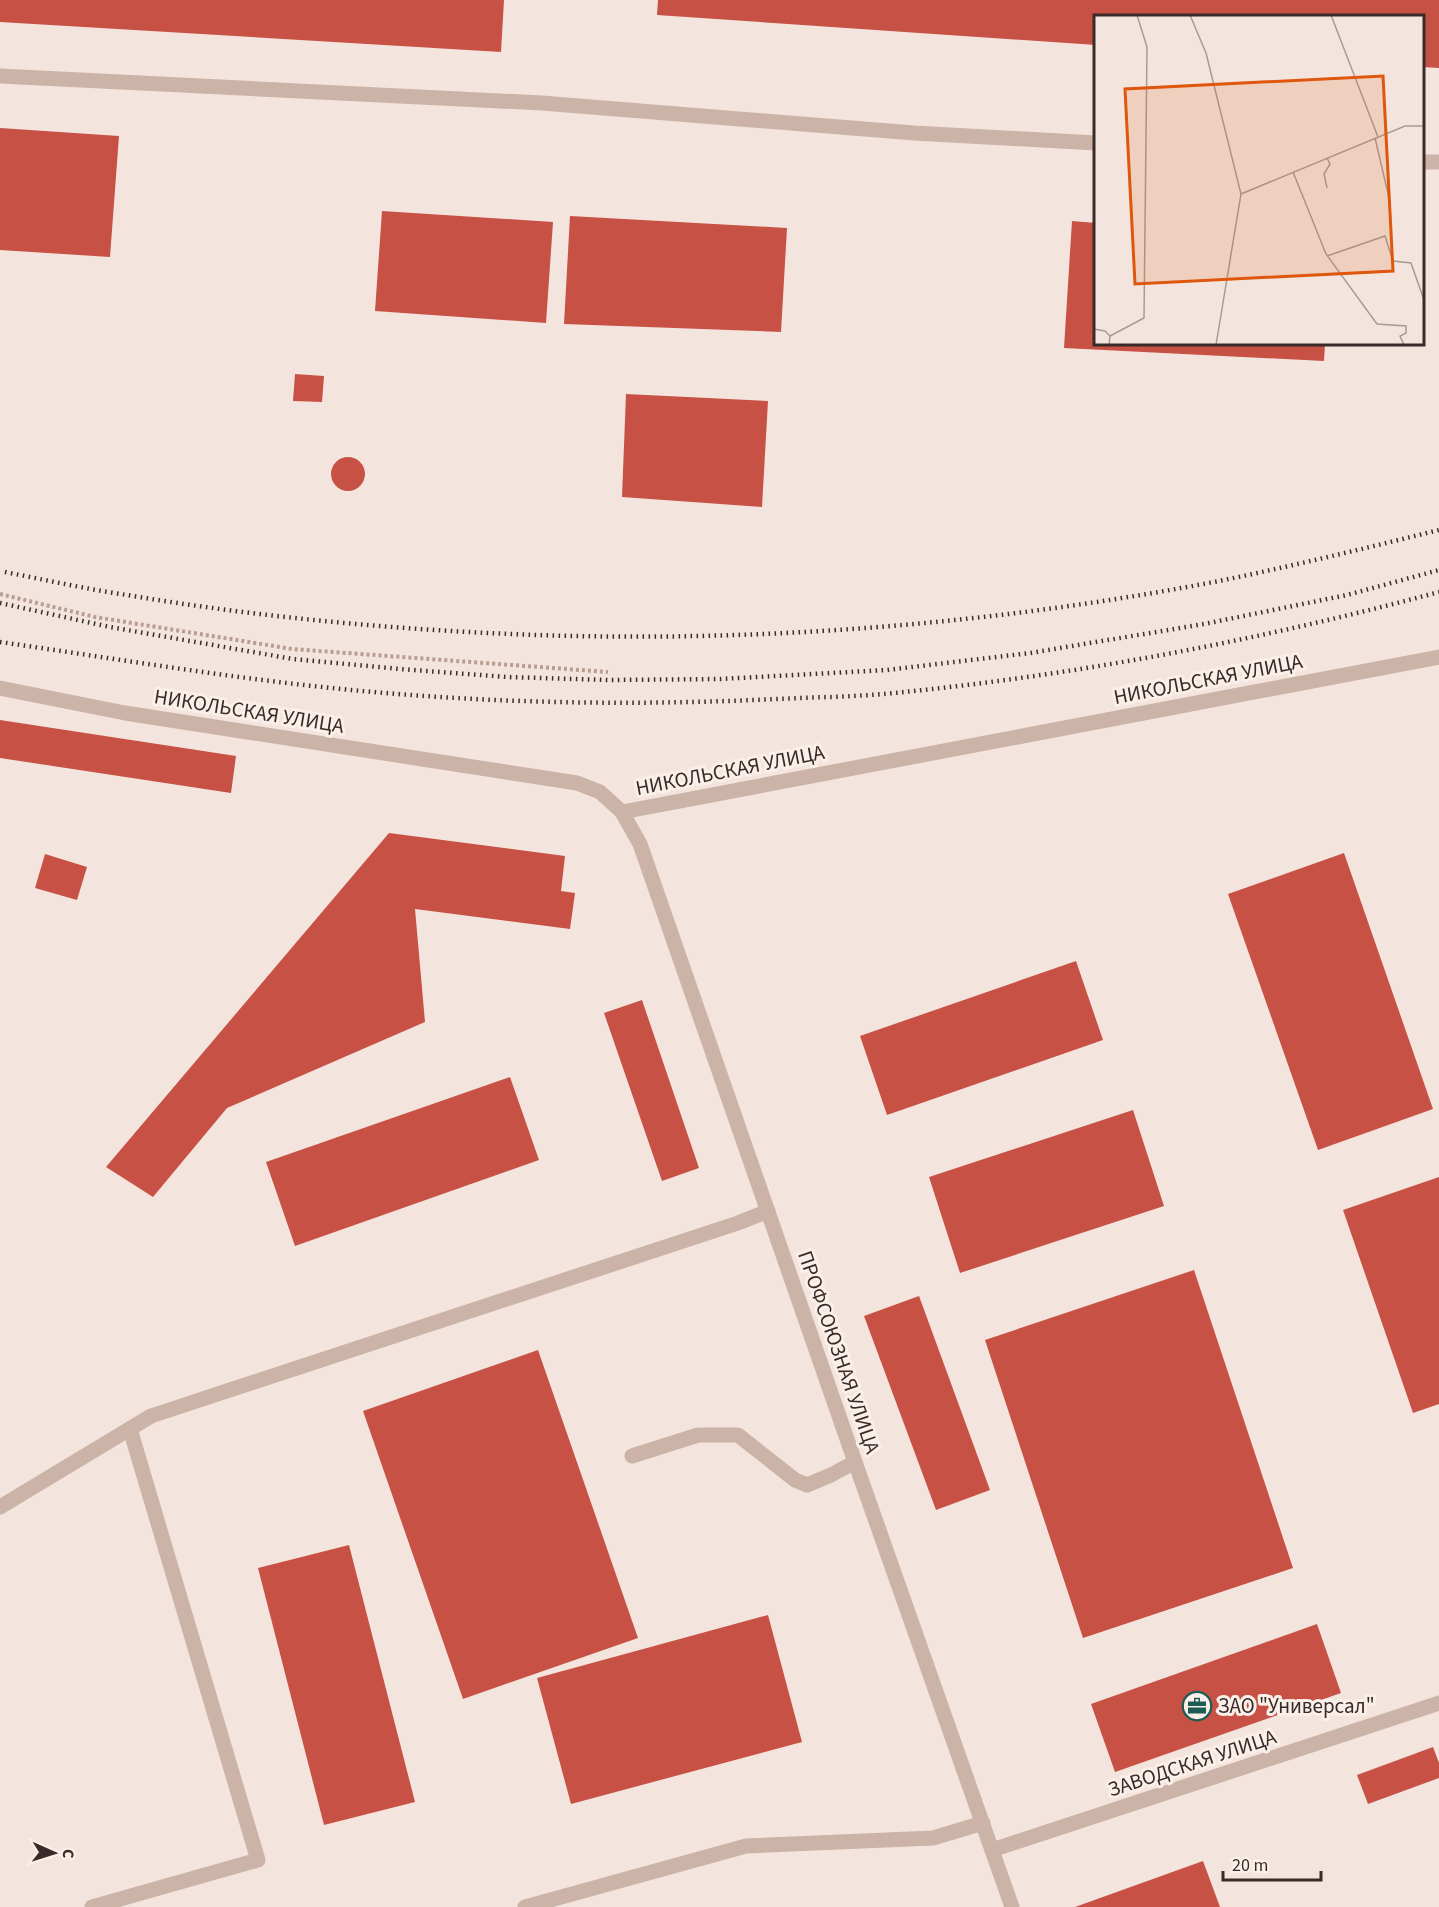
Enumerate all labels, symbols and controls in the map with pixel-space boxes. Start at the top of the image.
inset map [1094,15,1424,345]
street label: НИКОЛЬСКАЯ УЛИЦА [1111,646,1306,712]
street label: НИКОЛЬСКАЯ УЛИЦА [152,681,347,741]
street label: НИКОЛЬСКАЯ УЛИЦА [633,737,828,803]
street label: ПРОФСОЮЗНАЯ УЛИЦА [790,1246,888,1458]
office icon: ЗАО "Универсал" [1181,1690,1213,1722]
place label: ЗАО "Универсал" [1218,1691,1375,1721]
street label: ЗАВОДСКАЯ УЛИЦА [1104,1721,1281,1804]
north arrow [24,1823,84,1883]
scale bar [1223,1844,1320,1882]
text: С [57,1849,79,1859]
text: 20 m [1232,1853,1268,1878]

